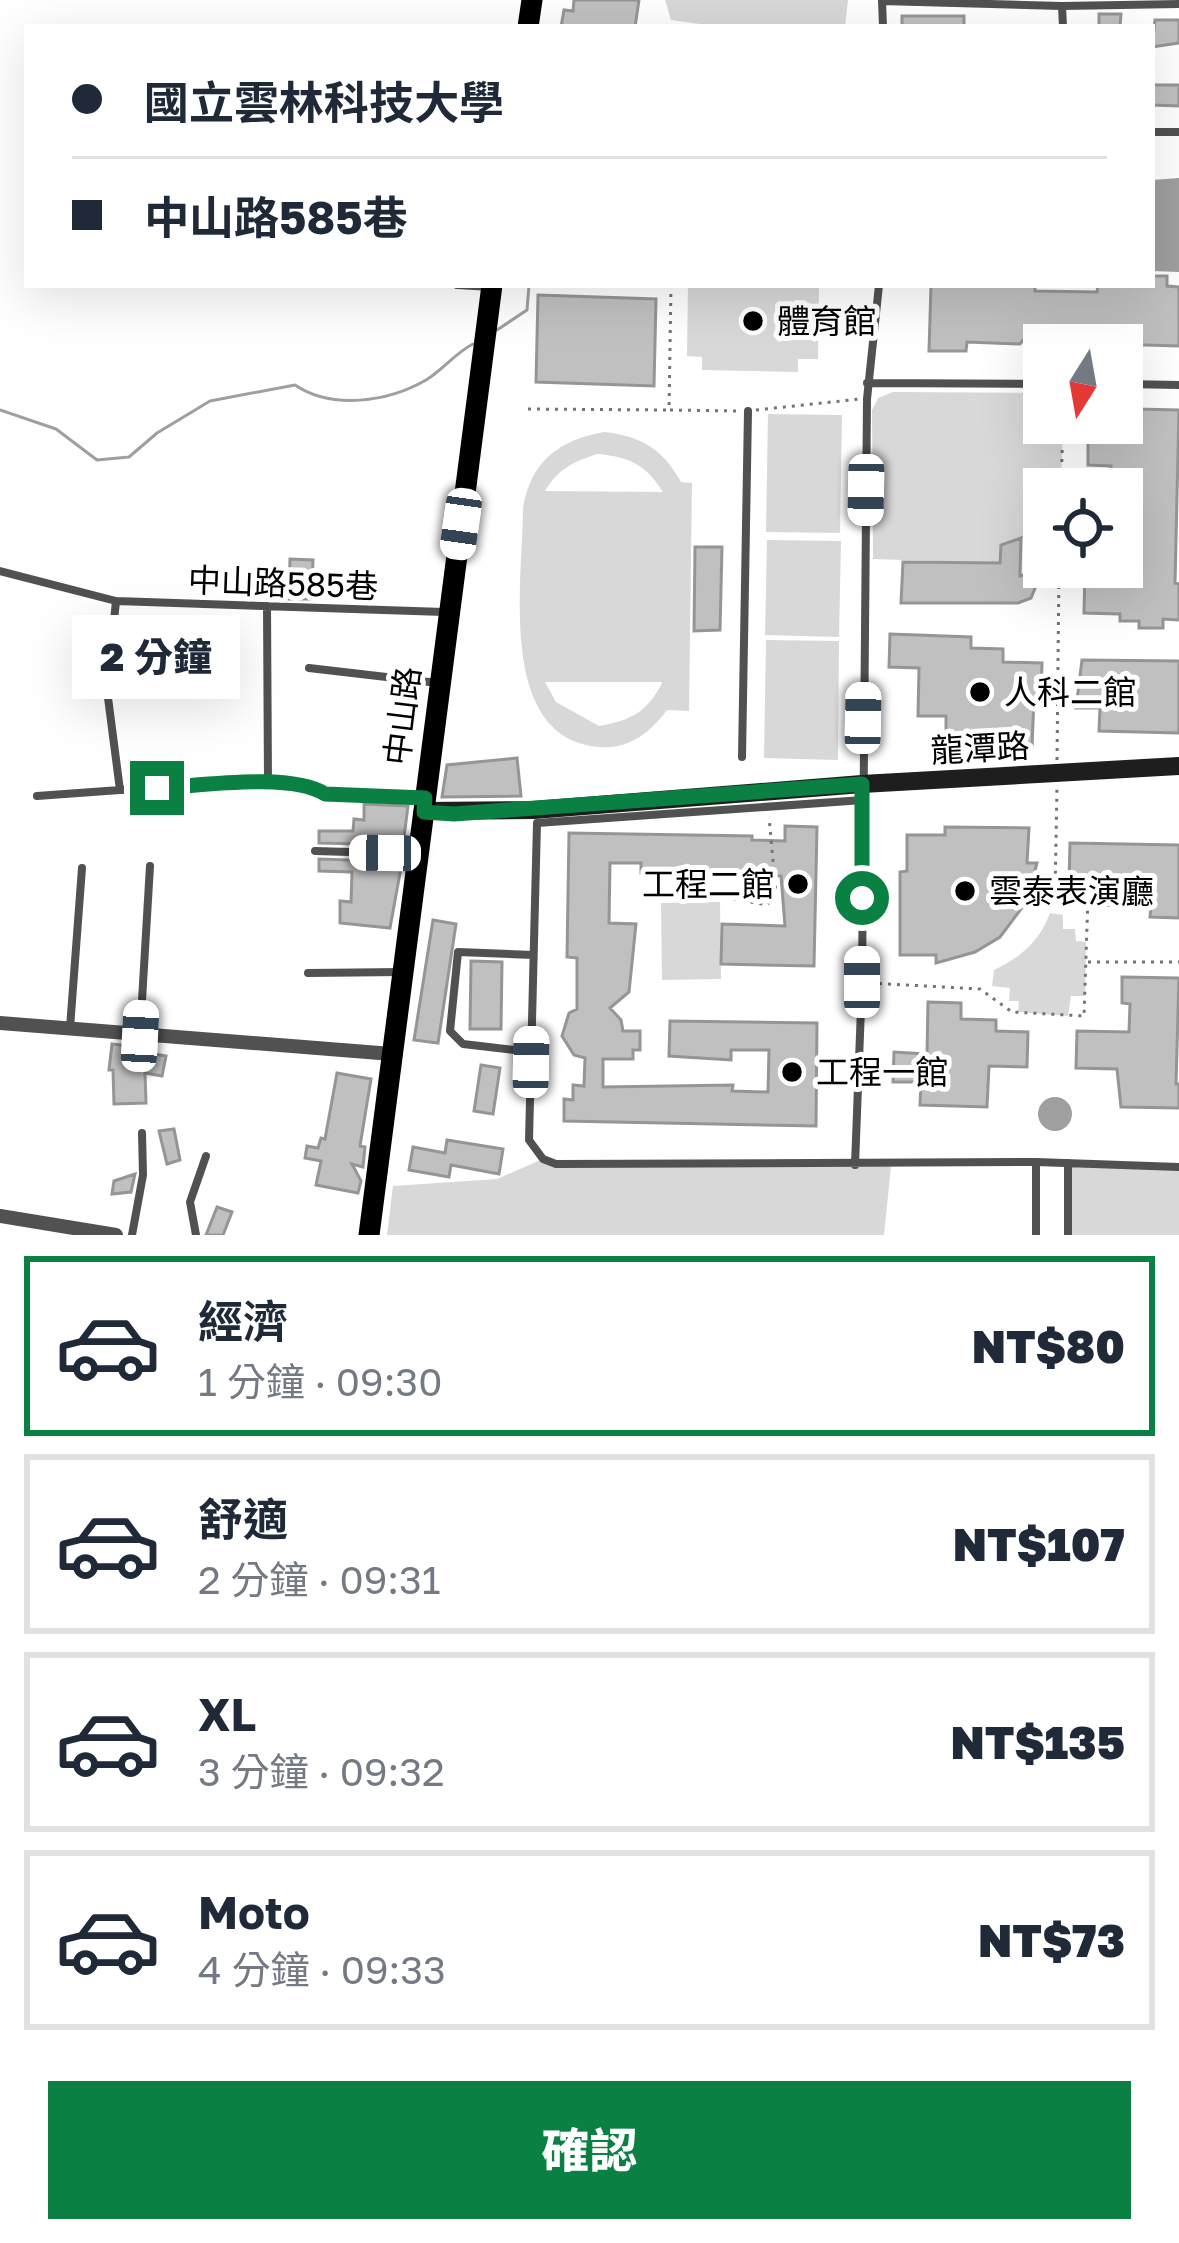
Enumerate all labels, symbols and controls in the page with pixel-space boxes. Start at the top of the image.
text: 國立雲林科技大學 [144,75,504,129]
text: 中山路585巷 [144,190,408,244]
place label: 體育館 [777,301,876,340]
marker: 體育館 [740,308,766,334]
north arrow [1023,324,1143,444]
map controls [1023,324,1143,588]
car [847,454,885,526]
button: locate [1023,468,1143,588]
car [438,486,484,562]
street label: 中山路585巷 [187,560,379,605]
callout: 2 分鐘 [73,614,241,698]
text: 2 分鐘 [100,633,212,680]
street label: 中山路 [376,664,427,767]
place label: 人科二館 [1004,672,1136,711]
marker: 人科二館 [967,679,993,705]
car [844,682,882,754]
street label: 龍潭路 [930,725,1030,770]
route end [130,761,184,815]
car [349,834,421,872]
place label: 工程二館 [642,864,774,903]
marker: 工程二館 [785,871,811,897]
route start [835,871,889,925]
place label: 雲泰表演廳 [989,871,1154,910]
marker: 雲泰表演廳 [952,878,978,904]
car [844,946,880,1018]
car [120,999,160,1073]
car [512,1026,550,1098]
place label: 工程一館 [816,1052,948,1091]
marker: 工程一館 [779,1059,805,1085]
icon: car [54,1292,162,1400]
text: 經濟 [198,1294,288,1348]
text: NT$80 [972,1319,1125,1373]
text: 1 分鐘 · 09:30 [198,1358,442,1405]
icon: car [54,1490,162,1598]
text: 舒適 [198,1492,288,1546]
text: NT$107 [953,1517,1125,1571]
text: 2 分鐘 · 09:31 [198,1556,441,1603]
text: XL [198,1687,256,1741]
icon: car [54,1688,162,1796]
text: NT$135 [950,1715,1125,1769]
text: 3 分鐘 · 09:32 [198,1748,445,1795]
text: Moto [198,1885,310,1939]
icon: car [54,1886,162,1994]
text: NT$73 [978,1913,1125,1967]
text: 4 分鐘 · 09:33 [198,1946,446,1993]
button: 確認 [48,2081,1131,2219]

